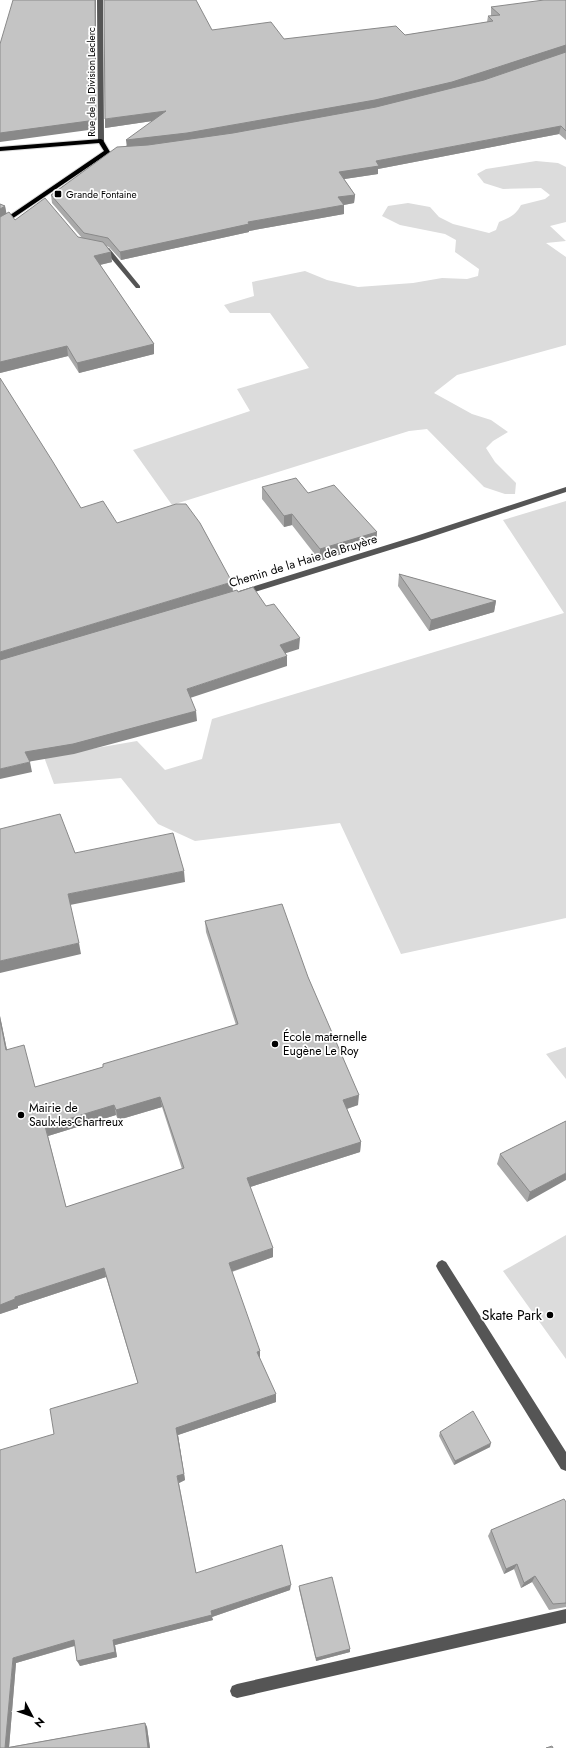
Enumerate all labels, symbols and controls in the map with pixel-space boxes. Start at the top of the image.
street label: Rue de la Division Leclerc [84,27,99,137]
place label: Grande Fontaine [66,187,137,202]
marker: Grande Fontaine [53,189,63,199]
street label: Chemin de la Haie de Bruyère [227,530,379,592]
place label: École maternelle Eugène Le Roy [283,1028,367,1060]
marker: École maternelle Eugène Le Roy [270,1039,280,1049]
place label: Mairie de Saulx-les-Chartreux [29,1099,124,1131]
marker: Mairie de Saulx-les-Chartreux [16,1110,26,1120]
place label: Skate Park [482,1305,543,1325]
marker: Skate Park [545,1310,555,1320]
north arrow [12,1696,52,1736]
text: N [31,1714,48,1731]

